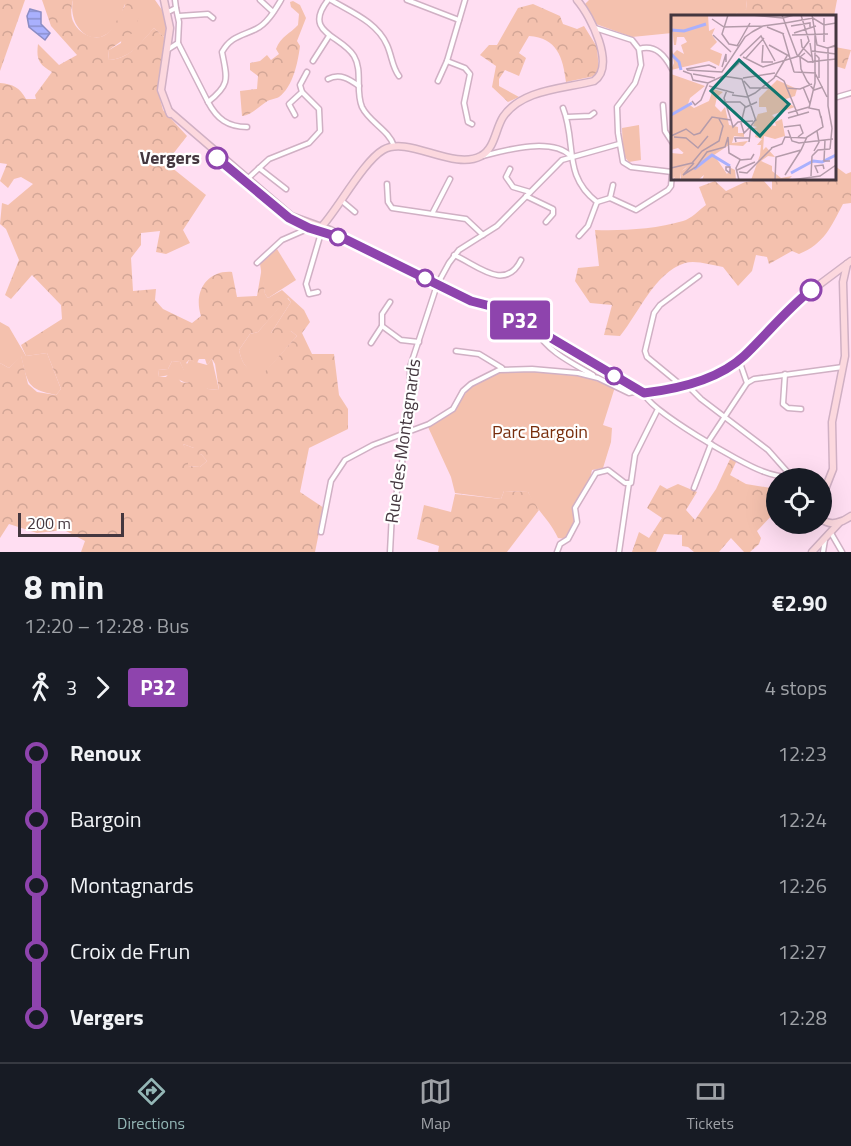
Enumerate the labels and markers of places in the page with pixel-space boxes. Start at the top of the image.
place label: Vergers [140,144,200,171]
marker: Vergers [206,147,228,169]
unlabelled marker [329,228,347,246]
unlabelled marker [416,269,434,287]
unlabelled marker [800,279,822,301]
unlabelled marker [605,367,623,385]

